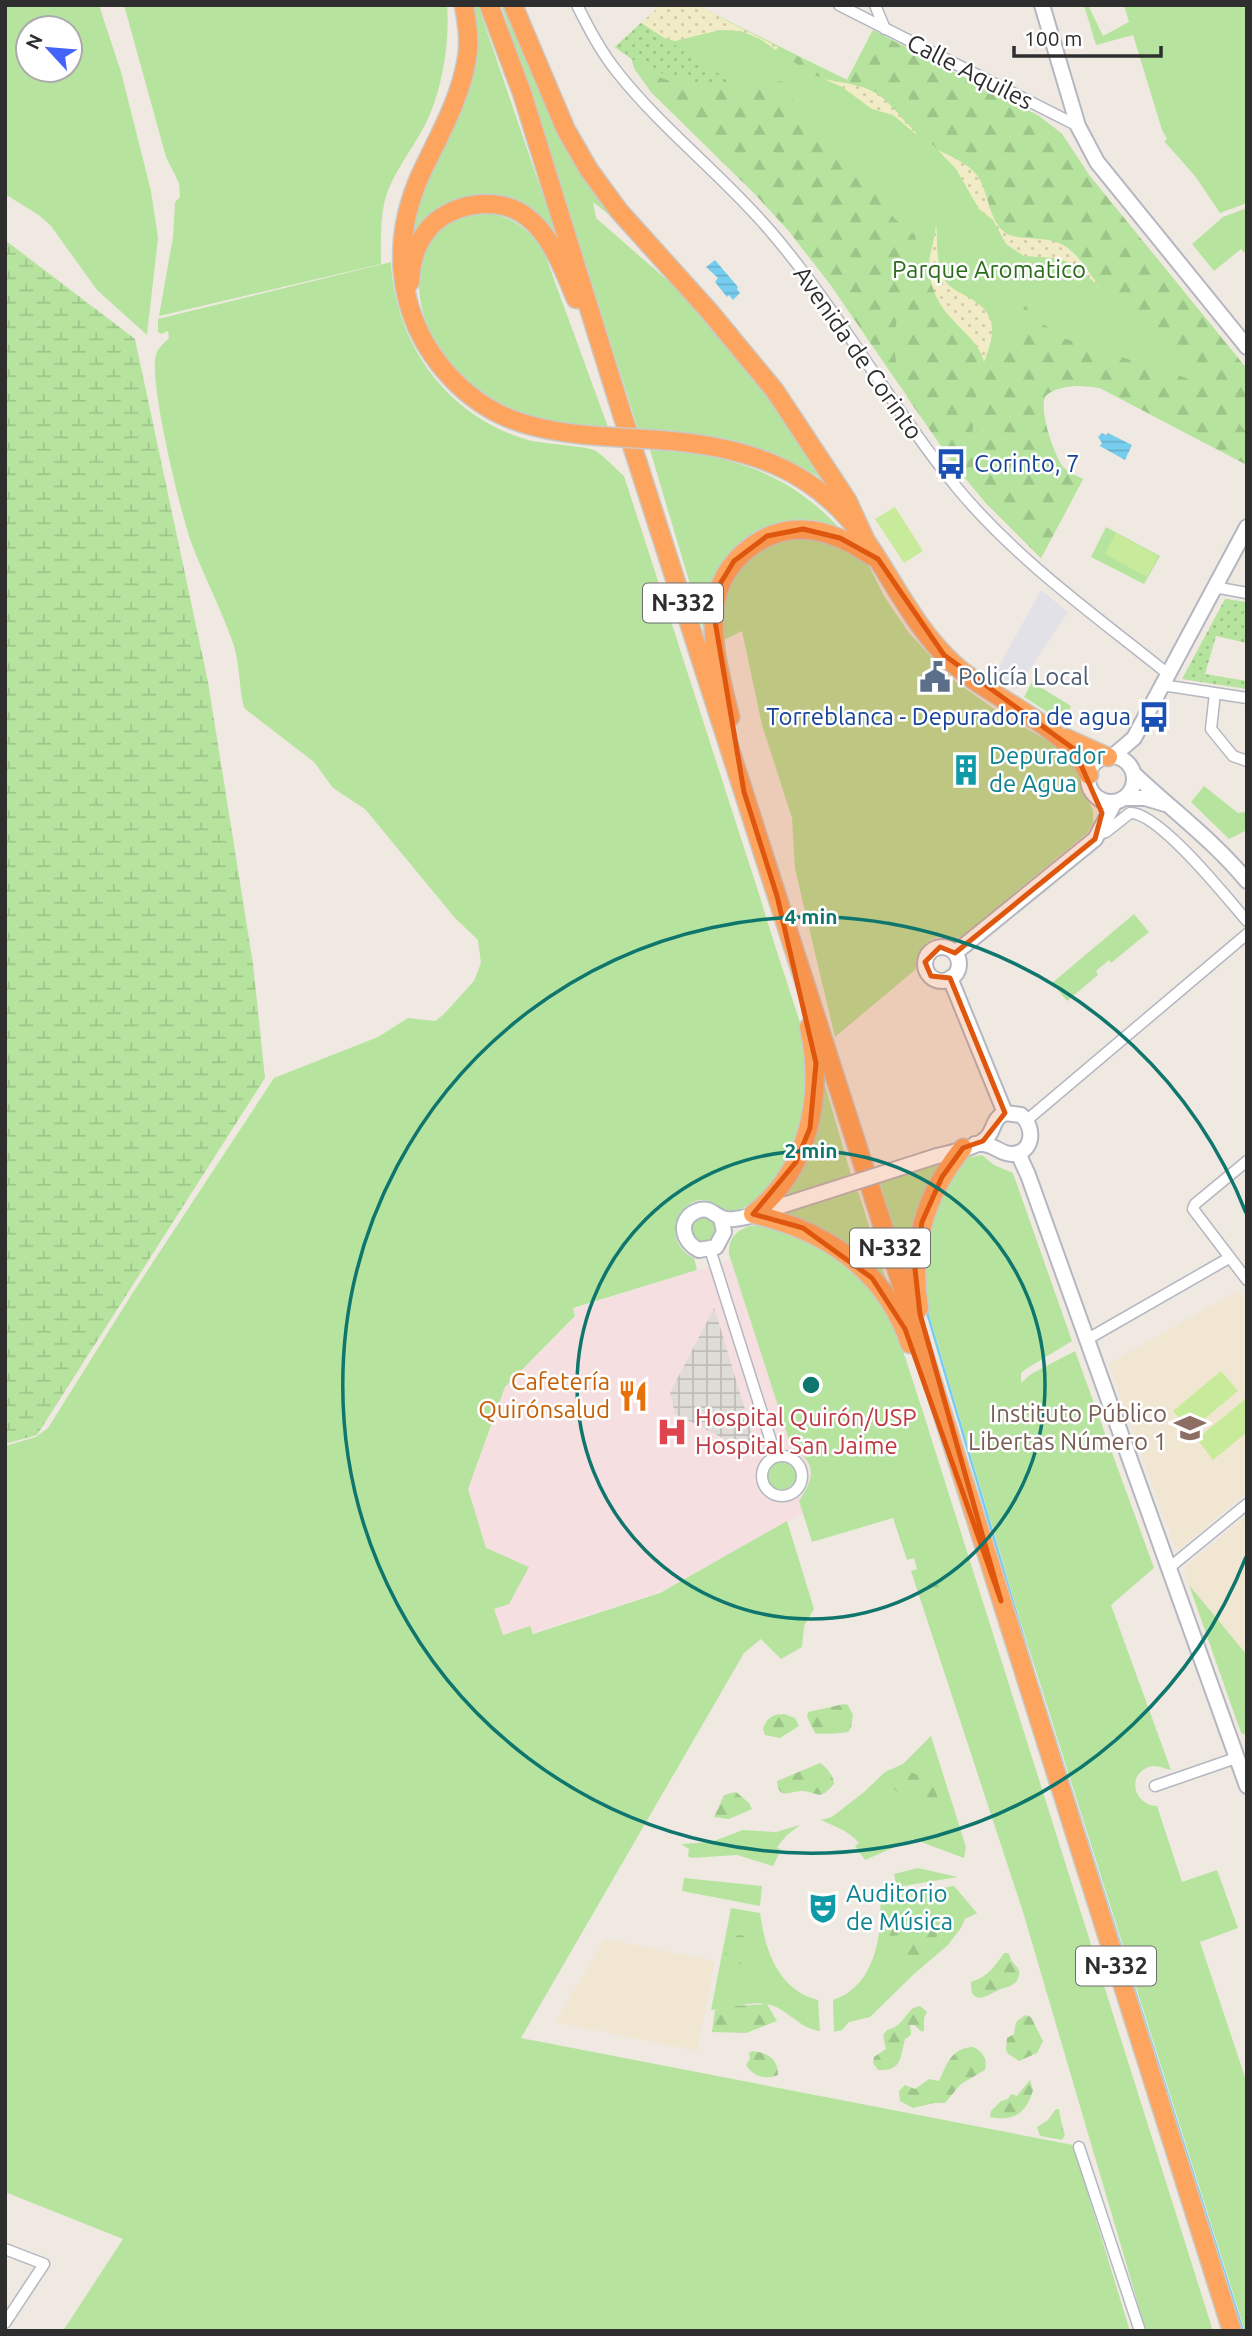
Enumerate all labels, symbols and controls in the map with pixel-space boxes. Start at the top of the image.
north arrow [14,14,84,84]
scale bar [1014,14,1161,58]
text: 100 m [1024,26,1082,50]
street label: Calle Aquiles [903,28,1038,115]
text: N [21,30,47,53]
park label: Parque Aromatico [892,256,1086,283]
street label: Avenida de Corinto [789,261,928,444]
bus stop icon: Corinto, 7 [934,447,968,481]
place label: Corinto, 7 [974,450,1080,477]
road number: N-332 [643,583,723,622]
public building icon: Policía Local [918,660,952,694]
place label: Policía Local [958,663,1089,690]
bus stop icon: Torreblanca - Depuradora de agua [1137,700,1171,734]
place label: Torreblanca - Depuradora de agua [766,703,1131,730]
place label: Depurador de Agua [989,742,1106,797]
building icon: Depurador de Agua [949,753,983,787]
text: 4 min [784,904,838,928]
text: 2 min [784,1138,838,1162]
road number: N-332 [850,1228,930,1268]
place label: Cafetería Quirónsalud [478,1368,610,1423]
centre of rings [799,1373,823,1397]
restaurant icon: Cafetería Quirónsalud [616,1379,650,1413]
place label: Instituto Público Libertas Número 1 [968,1400,1167,1455]
place label: Hospital Quirón/USP Hospital San Jaime [695,1404,917,1459]
school or university icon: Instituto Público Libertas Número 1 [1173,1411,1207,1445]
hospital icon: Hospital Quirón/USP Hospital San Jaime [655,1415,689,1449]
place label: Auditorio de Música [846,1880,953,1935]
theatre icon: Auditorio de Música [806,1891,840,1925]
road number: N-332 [1076,1946,1156,1985]

